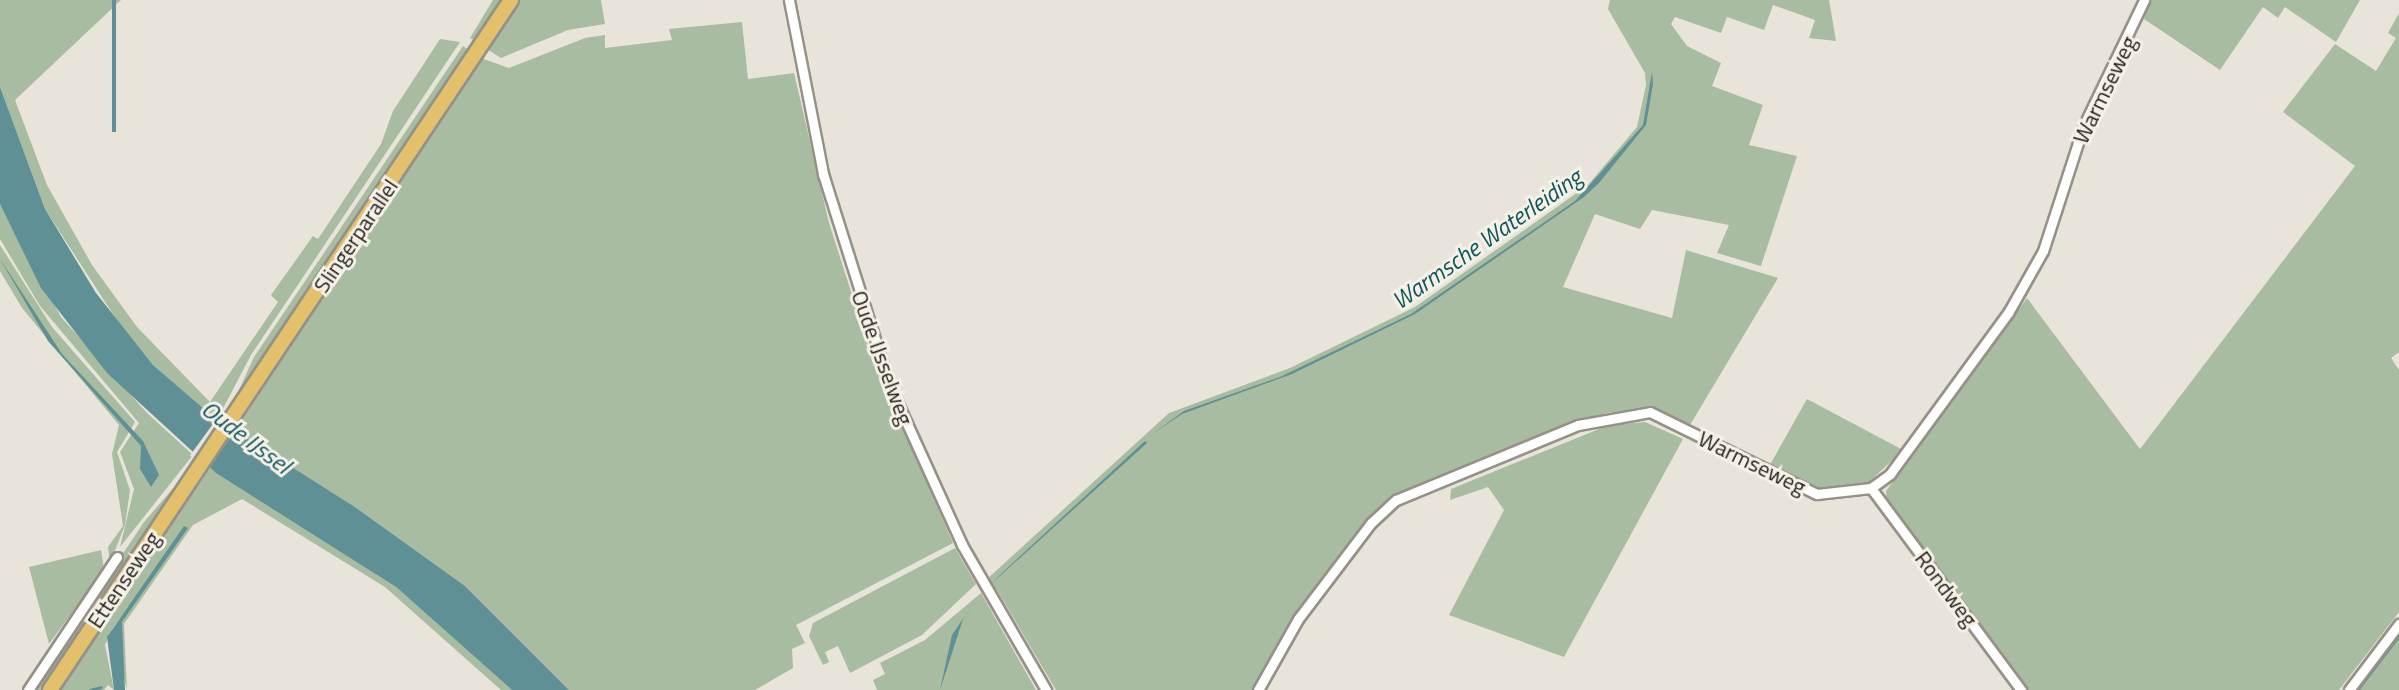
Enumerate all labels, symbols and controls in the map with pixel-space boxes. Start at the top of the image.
street label: Warmseweg [2068,32,2142,148]
water label: Warmsche Waterleiding [1387,163,1587,315]
street label: Slingerparallel [308,174,404,298]
street label: Oude IJsselweg [845,287,919,429]
water label: Oude IJssel [196,394,296,480]
street label: Warmseweg [1694,426,1810,500]
street label: Ettenseweg [82,527,166,633]
street label: Rondweg [1909,546,1983,632]

